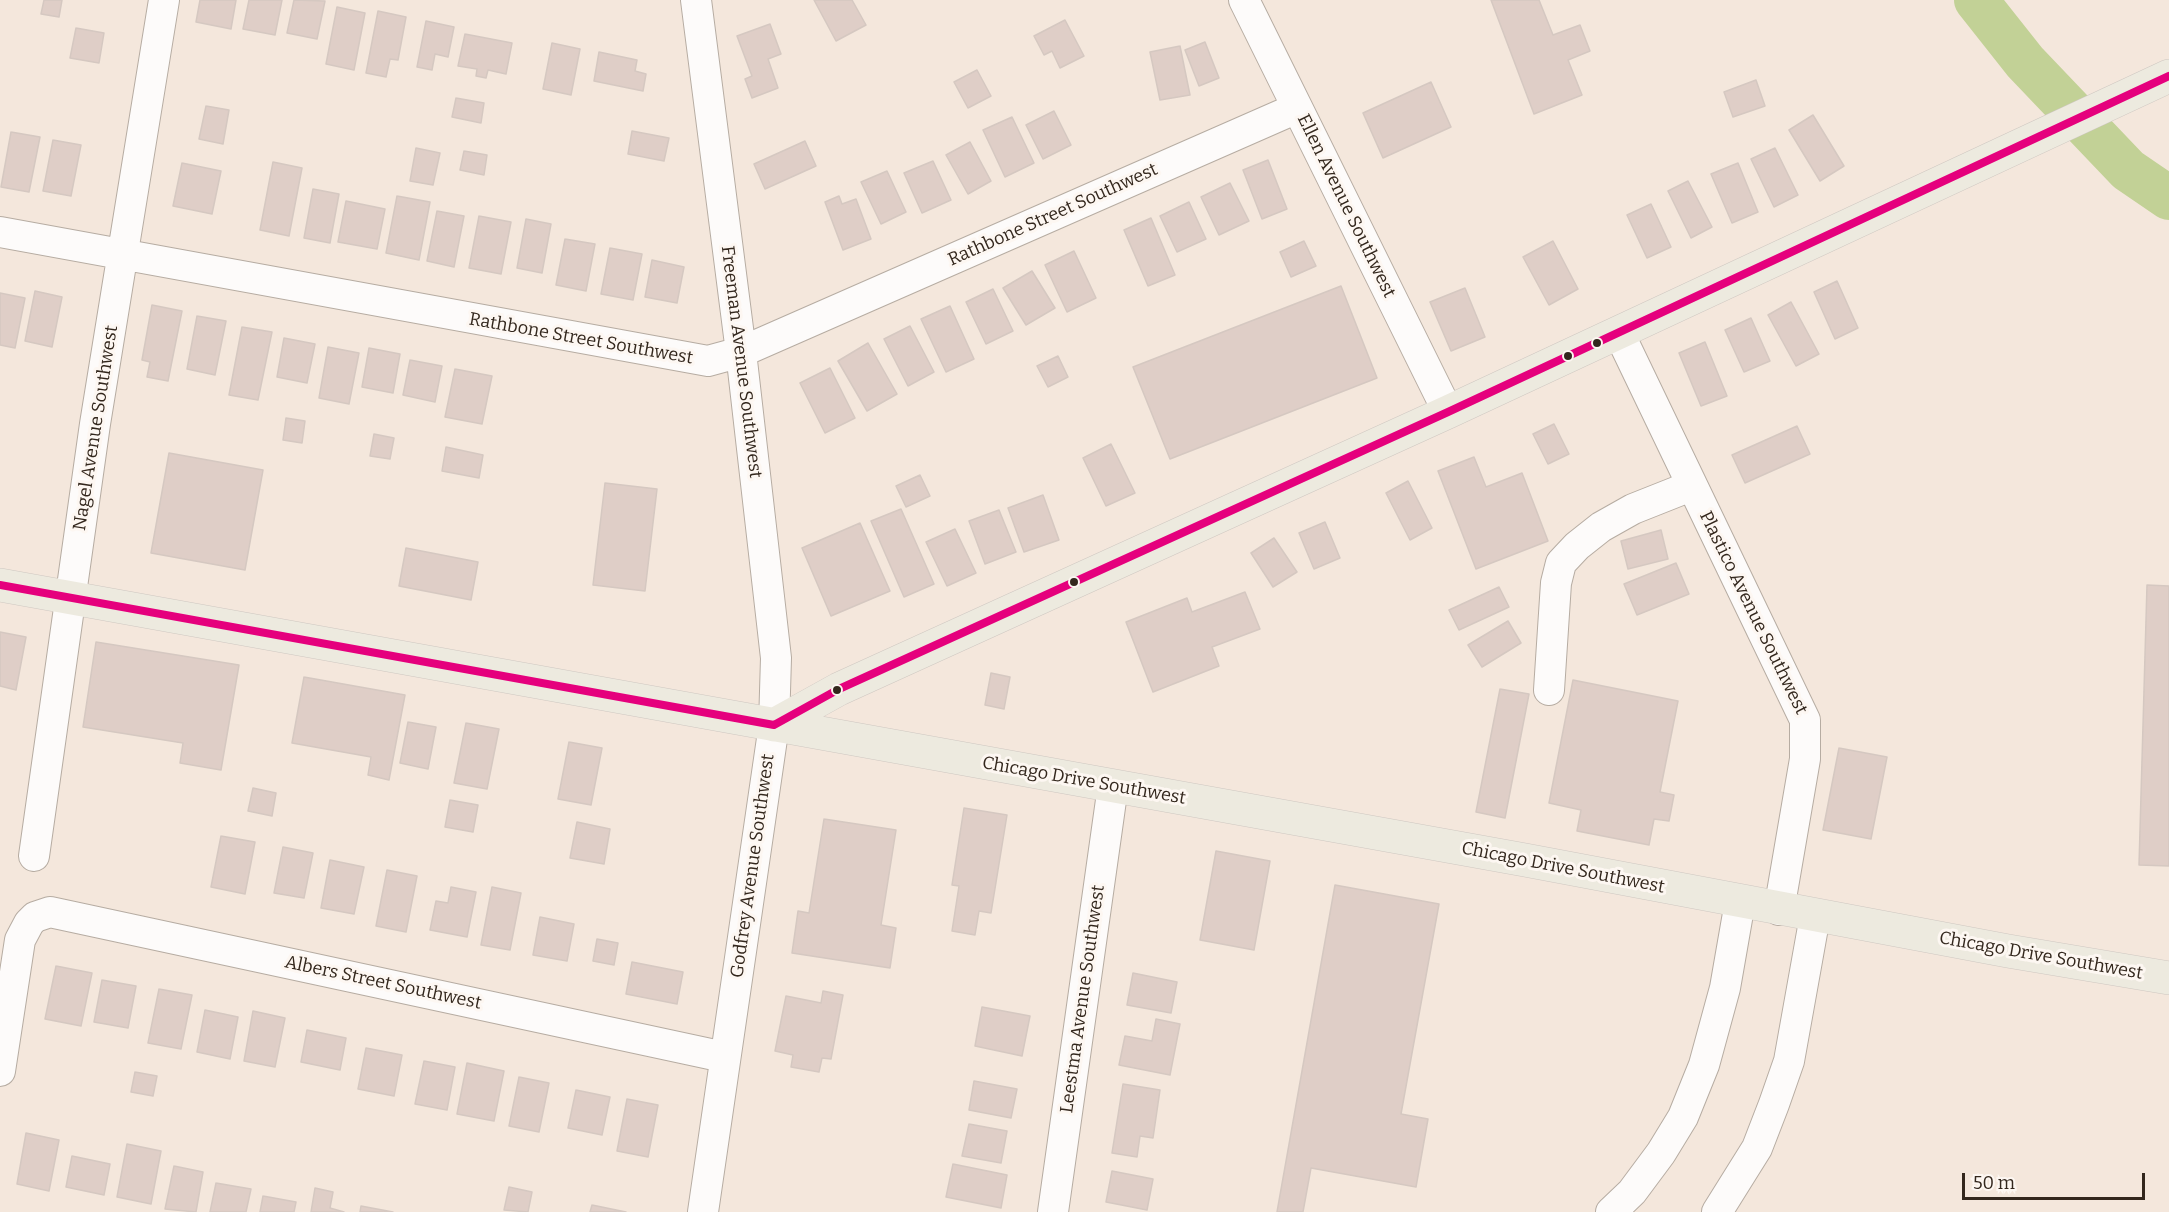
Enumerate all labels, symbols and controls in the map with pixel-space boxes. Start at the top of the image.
street label: Ellen Avenue Southwest [1292,111,1400,301]
street label: Rathbone Street Southwest [945,159,1161,271]
street label: Freeman Avenue Southwest [716,244,766,480]
street label: Rathbone Street Southwest [467,309,695,369]
street label: Nagel Avenue Southwest [69,324,123,532]
unlabelled marker [1591,337,1603,349]
unlabelled marker [1562,350,1574,362]
street label: Plastico Avenue Southwest [1694,508,1812,718]
unlabelled marker [1068,576,1080,588]
unlabelled marker [831,684,843,696]
street label: Chicago Drive Southwest [981,752,1187,810]
street label: Godfrey Avenue Southwest [727,753,779,979]
street label: Chicago Drive Southwest [1460,838,1666,898]
street label: Leestma Avenue Southwest [1056,884,1110,1114]
street label: Chicago Drive Southwest [1938,927,2144,985]
street label: Albers Street Southwest [283,952,483,1014]
scale bar [1965,1161,2148,1199]
text: 50 m [1973,1172,2015,1194]

